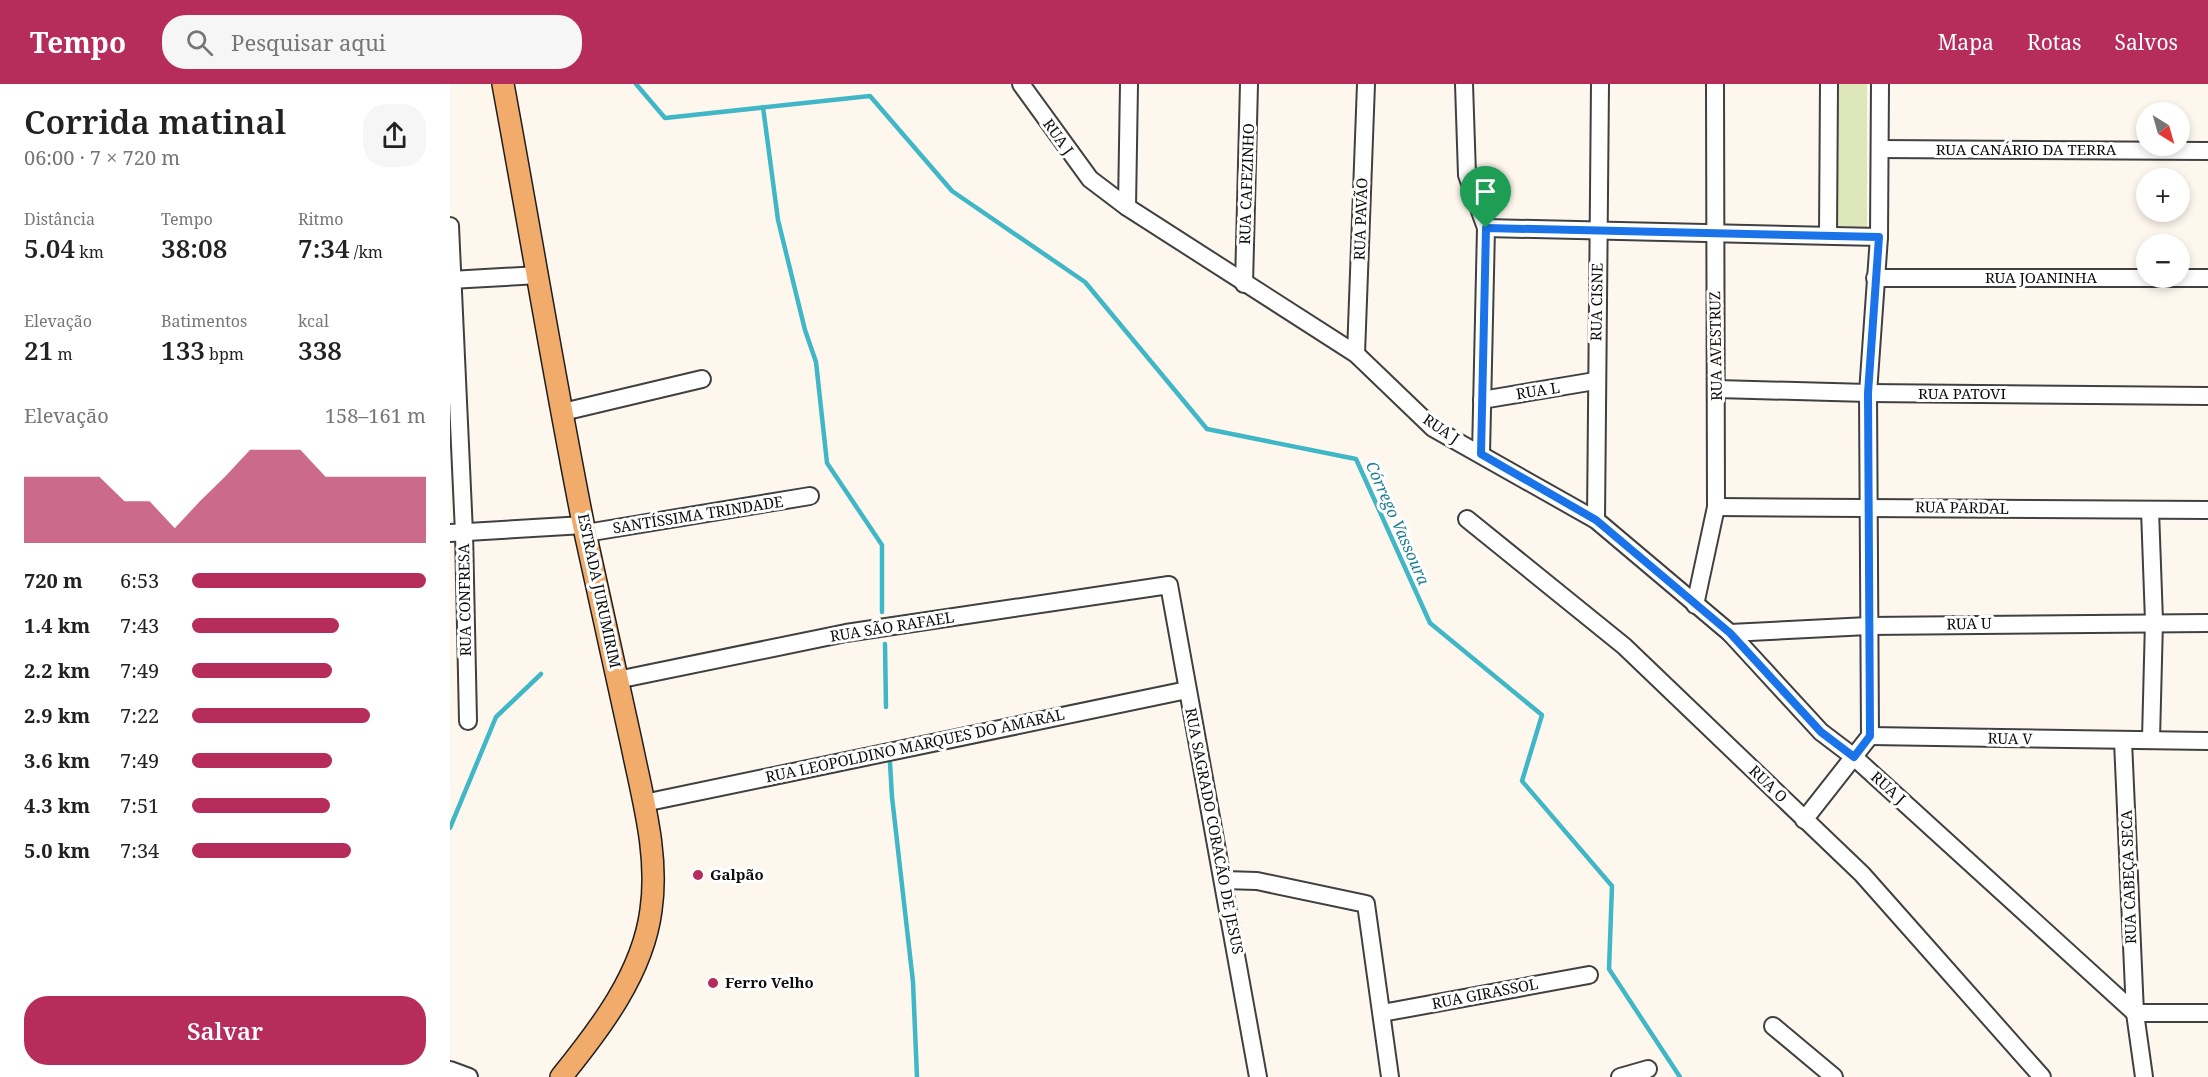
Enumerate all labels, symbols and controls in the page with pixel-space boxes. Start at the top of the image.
search box [162,15,582,69]
text: Tempo [30,23,126,61]
icon: search [183,26,216,59]
text: Pesquisar aqui [231,27,386,57]
text: Mapa [1938,28,1994,56]
text: Rotas [2027,28,2081,56]
text: Salvos [2114,28,2178,56]
text: Corrida matinal [24,99,286,144]
north arrow [2136,102,2190,156]
map controls [2136,102,2190,288]
button: share [363,104,426,167]
street label: RUA J [1039,114,1079,158]
street label: RUA CAFEZINHO [1234,123,1258,245]
street label: RUA CANÁRIO DA TERRA [1936,139,2117,159]
text: 06:00 · 7 × 720 m [24,144,180,171]
pin [1460,166,1511,228]
button: + [2136,168,2190,222]
icon: arrive [1469,175,1502,208]
street label: RUA PAVÃO [1349,177,1371,261]
text: Distância [24,208,95,230]
text: Tempo [161,208,213,230]
text: Ritmo [298,208,344,230]
text: 5.04 [24,230,75,266]
text: 38:08 [161,230,227,266]
text: 7:34 [298,230,350,266]
button: − [2136,234,2190,288]
text: km [75,241,104,263]
text: /km [350,241,383,263]
street label: RUA CISNE [1585,263,1607,341]
street label: RUA JOANINHA [1985,267,2098,287]
street label: RUA AVESTRUZ [1704,291,1726,401]
text: Elevação [24,310,92,332]
text: Batimentos [161,310,247,332]
text: kcal [298,310,329,332]
text: 21 [24,332,53,368]
text: 133 [161,332,205,368]
text: 338 [298,332,342,368]
text: m [53,343,73,365]
text: bpm [205,343,244,365]
street label: RUA L [1515,377,1561,403]
street label: RUA PATOVI [1918,383,2006,403]
text: Elevação [24,402,109,429]
text: 158–161 m [325,402,426,429]
street label: RUA J [1419,409,1464,448]
water label: Córrego Vassoura [1361,458,1435,589]
street label: SANTÍSSIMA TRINDADE [611,491,785,537]
street label: RUA PARDAL [1915,496,2009,518]
street label: ESTRADA JURUMIRIM [574,512,626,670]
street label: RUA CONFRESA [453,543,475,657]
text: 720 m [24,567,83,594]
text: 6:53 [120,567,159,594]
street label: RUA SÃO RAFAEL [828,606,955,646]
text: 1.4 km [24,612,90,639]
text: 7:43 [120,612,159,639]
street label: RUA U [1946,613,1992,633]
text: 2.2 km [24,657,90,684]
text: 7:49 [120,657,159,684]
text: 2.9 km [24,702,90,729]
text: 7:22 [120,702,159,729]
street label: RUA LEOPOLDINO MARQUES DO AMARAL [763,704,1066,787]
street label: RUA SAGRADO CORACÃO DE JESUS [1181,706,1249,956]
street label: RUA V [1987,728,2033,748]
text: 3.6 km [24,747,90,774]
text: 7:49 [120,747,159,774]
street label: RUA O [1745,760,1792,806]
street label: RUA J [1867,766,1910,808]
text: 4.3 km [24,792,90,819]
text: 7:51 [120,792,159,819]
street label: RUA CABEÇA SECA [2116,809,2140,945]
text: 5.0 km [24,837,90,864]
text: 7:34 [120,837,159,864]
place label: Galpão [710,864,764,884]
marker: Galpão [691,868,705,882]
place label: Ferro Velho [725,972,814,992]
street label: RUA GIRASSOL [1430,973,1540,1013]
marker: Ferro Velho [706,976,720,990]
button: Salvar [24,996,426,1065]

